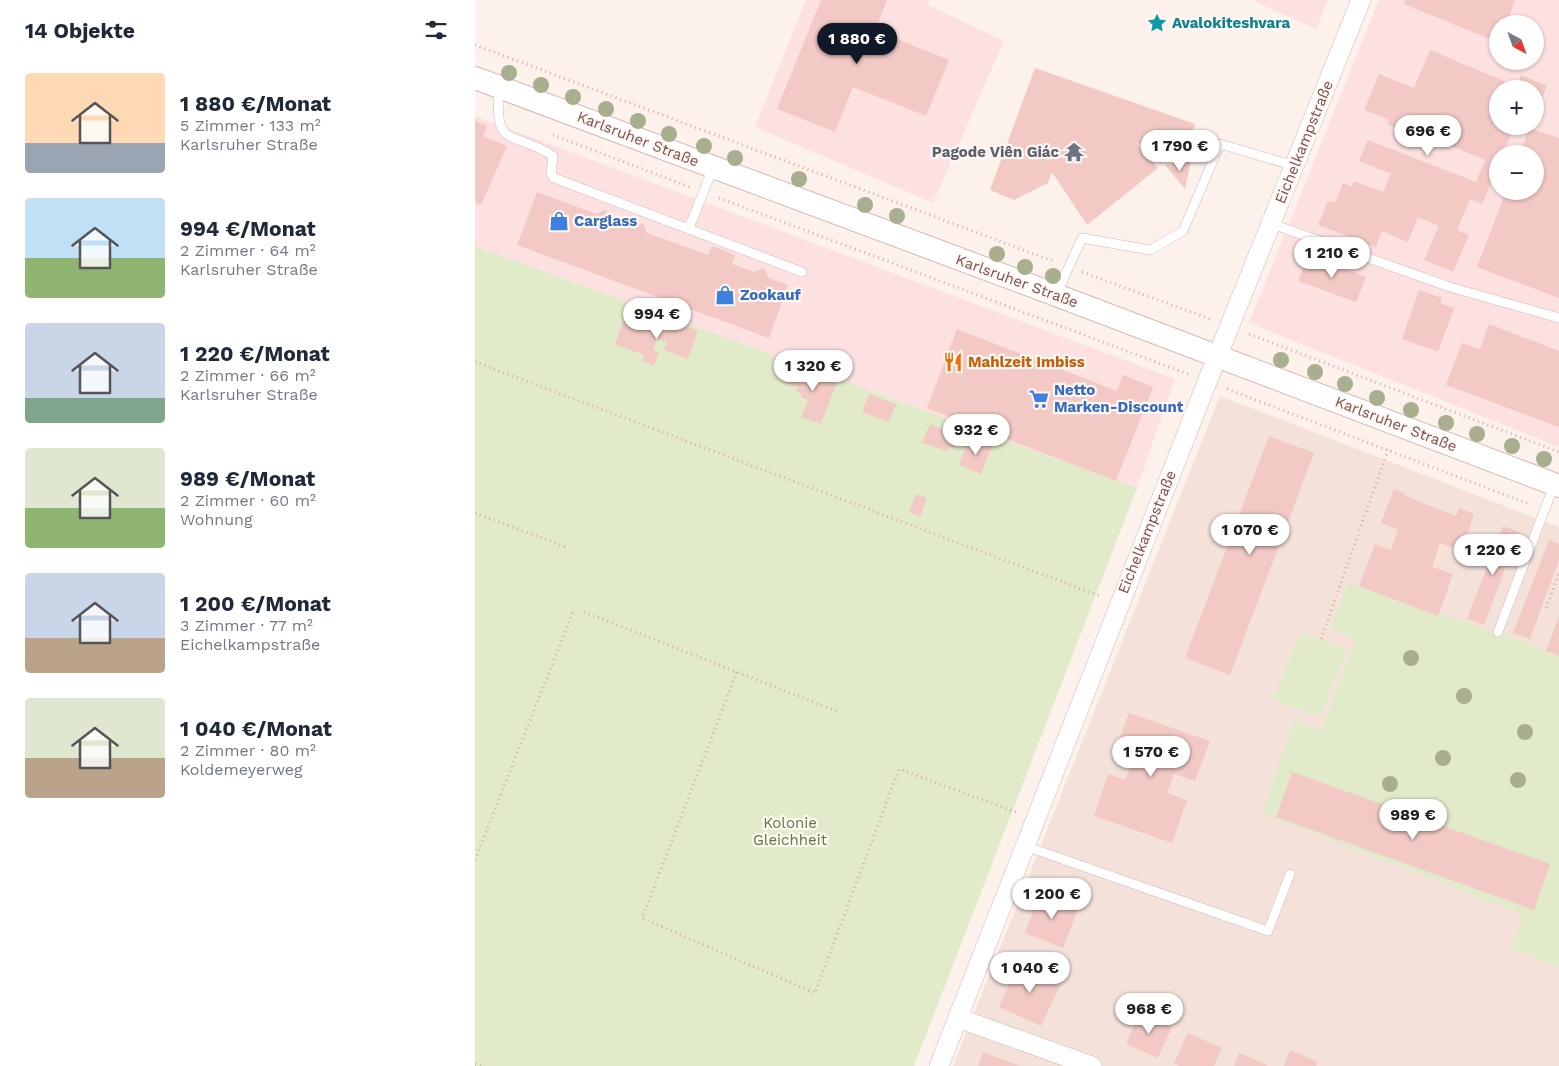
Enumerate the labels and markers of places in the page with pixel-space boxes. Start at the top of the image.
place icon: Avalokiteshvara [1146,12,1168,34]
place label: Avalokiteshvara [1172,14,1291,32]
pin: 1 880 € [811,22,903,65]
pin: 696 € [1393,114,1463,157]
pin: 1 790 € [1134,130,1226,172]
temple icon: Pagode Viên Giác [1063,141,1085,163]
place label: Pagode Viên Giác [932,143,1059,161]
shop icon: Carglass [548,210,570,232]
place label: Carglass [574,212,637,230]
pin: 1 210 € [1286,236,1378,279]
shop icon: Zookauf [714,284,736,306]
place label: Zookauf [740,286,802,304]
pin: 994 € [622,298,692,340]
pin: 1 320 € [767,350,859,392]
restaurant icon: Mahlzeit Imbiss [942,351,964,373]
place label: Mahlzeit Imbiss [968,353,1085,371]
place label: Netto Marken-Discount [1054,381,1184,416]
supermarket icon: Netto Marken-Discount [1028,388,1050,410]
pin: 932 € [941,414,1011,456]
pin: 1 070 € [1204,514,1296,556]
pin: 1 220 € [1447,534,1539,576]
pin: 1 570 € [1105,736,1197,778]
pin: 989 € [1378,798,1448,841]
pin: 1 200 € [1006,878,1098,920]
pin: 1 040 € [984,952,1076,994]
pin: 968 € [1114,992,1184,1035]

